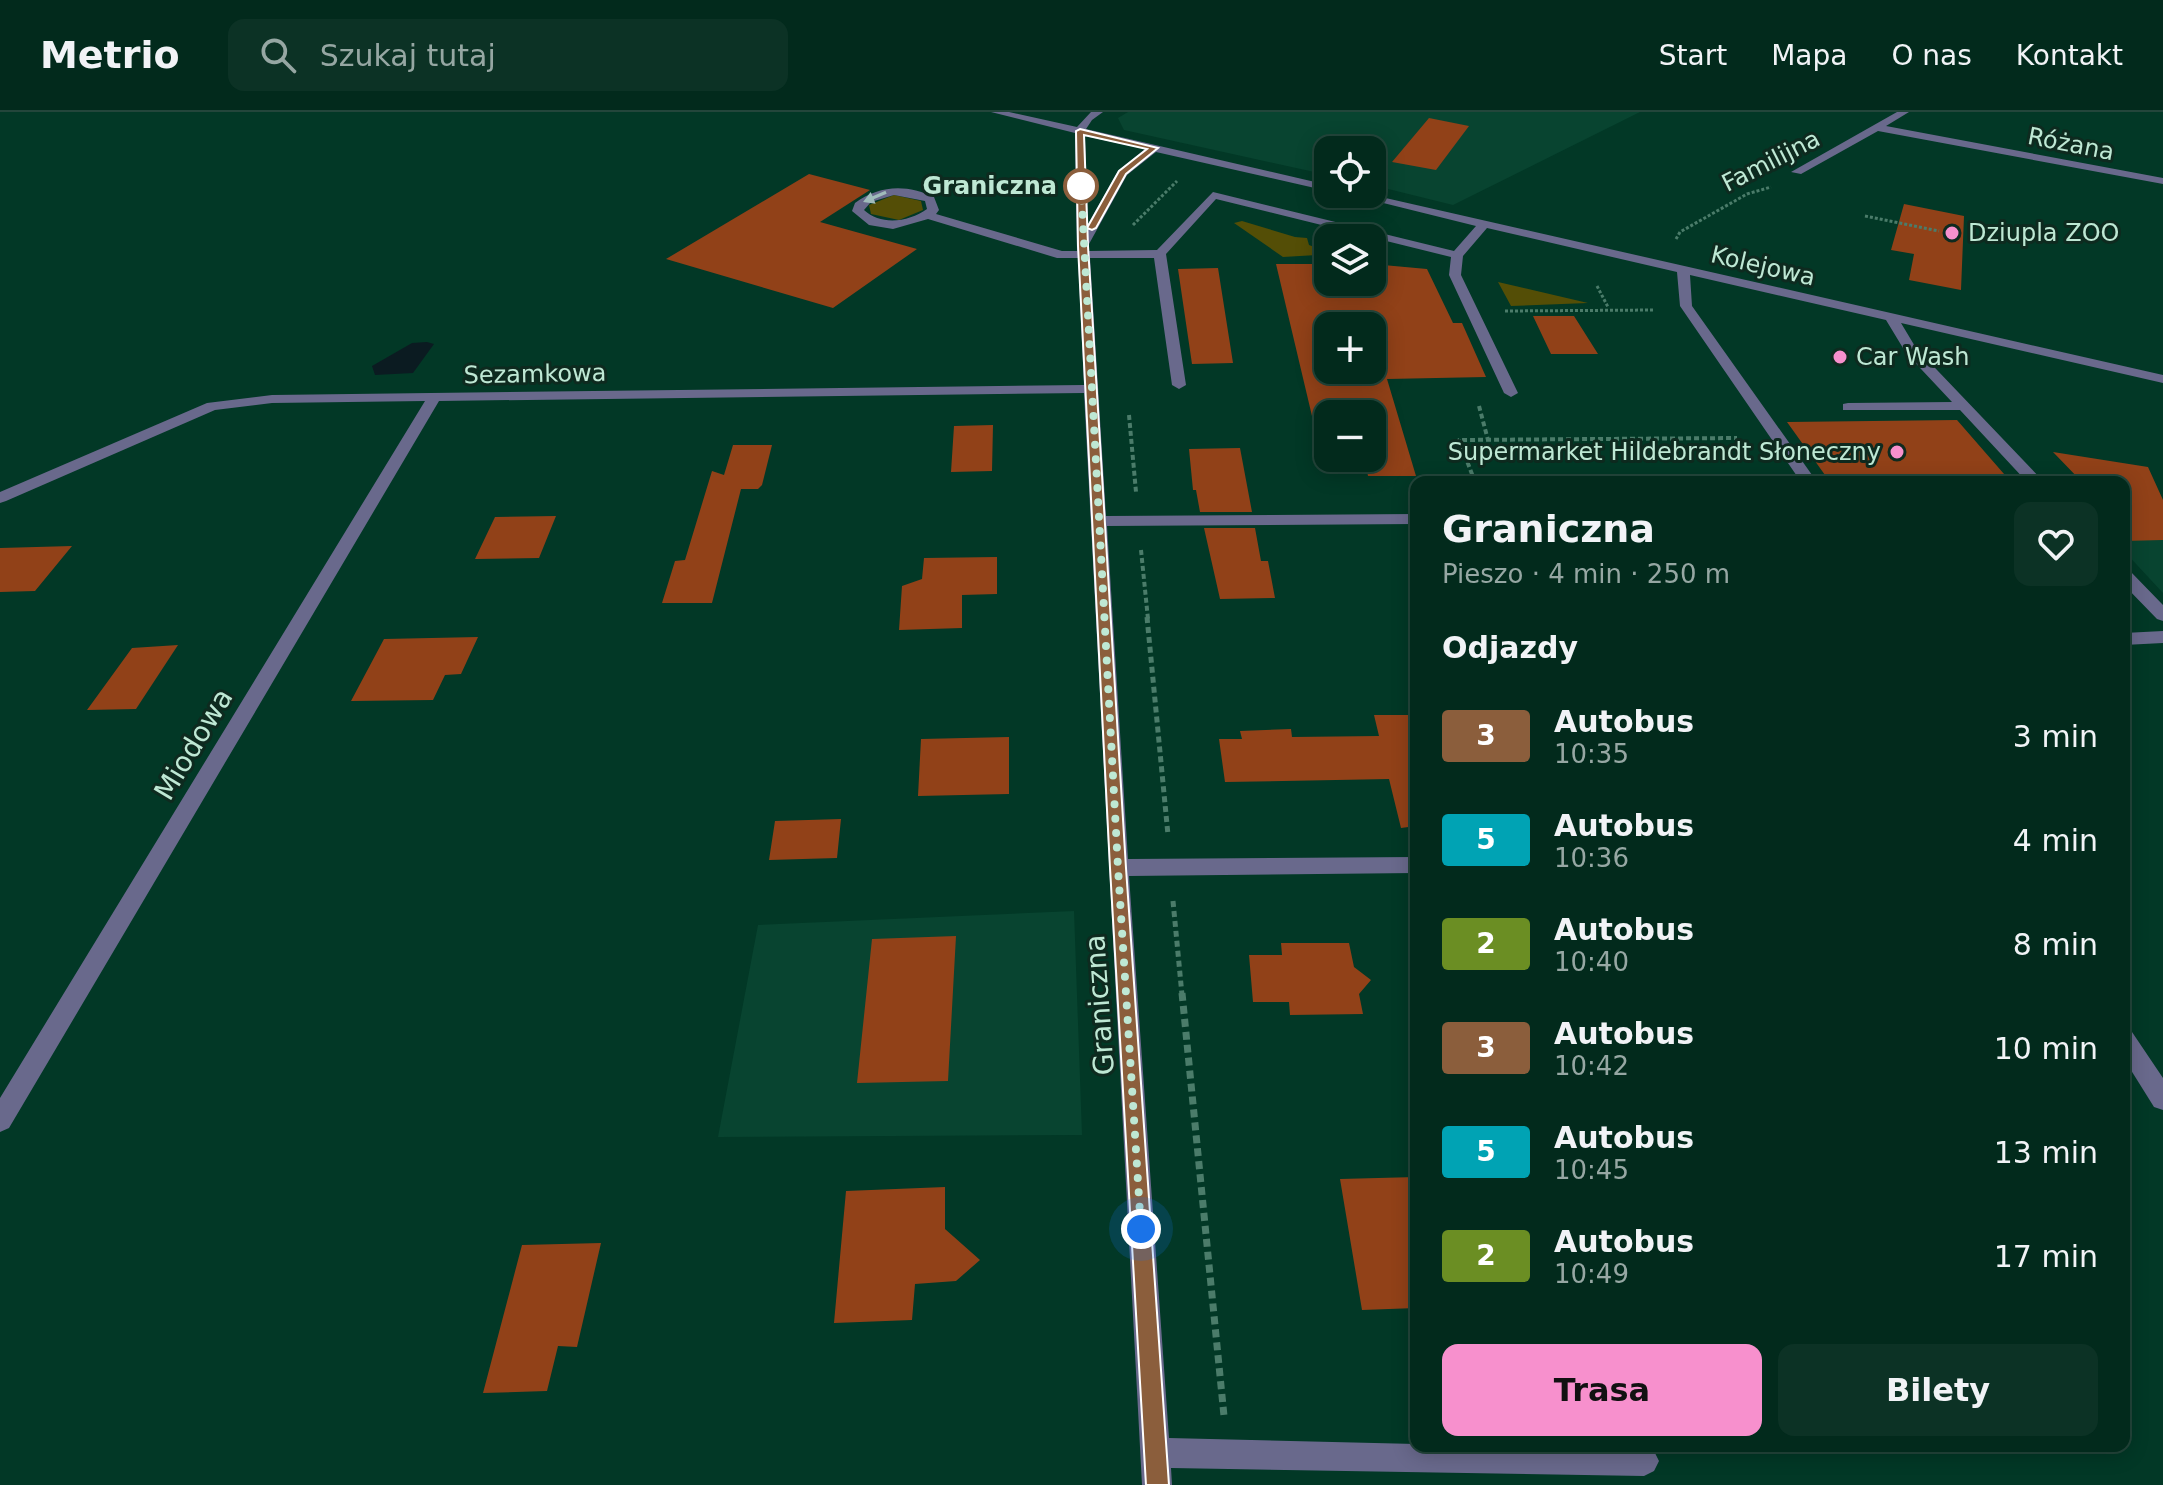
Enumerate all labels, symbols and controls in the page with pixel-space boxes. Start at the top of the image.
search box [228,19,788,91]
text: Metrio [40,33,180,77]
icon: search [256,33,300,77]
text: Szukaj tutaj [320,38,496,73]
text: Start [1659,39,1727,72]
text: Mapa [1771,39,1847,72]
text: O nas [1891,39,1972,72]
text: Kontakt [2016,39,2123,72]
street label: Różana [2025,122,2117,166]
street label: Familijna [1717,124,1825,198]
map controls [1314,136,1386,472]
button: locate [1314,136,1386,208]
marker: Graniczna [1064,169,1098,203]
place label: Graniczna [922,172,1057,200]
one-way arrow [863,191,886,204]
place label: Dziupla ZOO [1968,219,2119,247]
button: layers [1314,224,1386,296]
marker: Dziupla ZOO [1943,224,1961,242]
street label: Kolejowa [1708,240,1818,292]
button: + [1314,312,1386,384]
place label: Car Wash [1856,343,1970,371]
marker: Car Wash [1831,348,1849,366]
street label: Sezamkowa [463,359,607,389]
button: − [1314,400,1386,472]
place label: Supermarket Hildebrandt Słoneczny [1448,438,1881,466]
marker: Supermarket Hildebrandt Słoneczny [1888,443,1906,461]
button: heart [2014,502,2098,586]
text: Graniczna [1442,507,1655,551]
text: Pieszo · 4 min · 250 m [1442,559,1730,589]
text: Odjazdy [1442,630,1578,665]
street label: Miodowa [147,683,240,806]
text: Autobus [1554,704,1694,739]
text: 3 [1476,719,1496,752]
text: 3 min [2013,719,2098,754]
text: 10:35 [1554,739,1629,769]
text: Autobus [1554,808,1694,843]
text: 5 [1476,823,1496,856]
text: 4 min [2013,823,2098,858]
text: 10:36 [1554,843,1629,873]
text: Autobus [1554,912,1694,947]
text: 2 [1476,927,1496,960]
text: 8 min [2013,927,2098,962]
street label: Graniczna [1078,934,1121,1076]
text: 10:40 [1554,947,1629,977]
text: Autobus [1554,1016,1694,1051]
text: 3 [1476,1031,1496,1064]
text: 10 min [1994,1031,2098,1066]
text: 10:42 [1554,1051,1629,1081]
text: Autobus [1554,1120,1694,1155]
text: 5 [1476,1135,1496,1168]
text: 13 min [1994,1135,2098,1170]
text: 10:45 [1554,1155,1629,1185]
your location [1121,1209,1161,1249]
text: Autobus [1554,1224,1694,1259]
text: 2 [1476,1239,1496,1272]
text: 17 min [1994,1239,2098,1274]
text: 10:49 [1554,1259,1629,1289]
button: Trasa [1442,1344,1762,1436]
button: Bilety [1778,1344,2098,1436]

